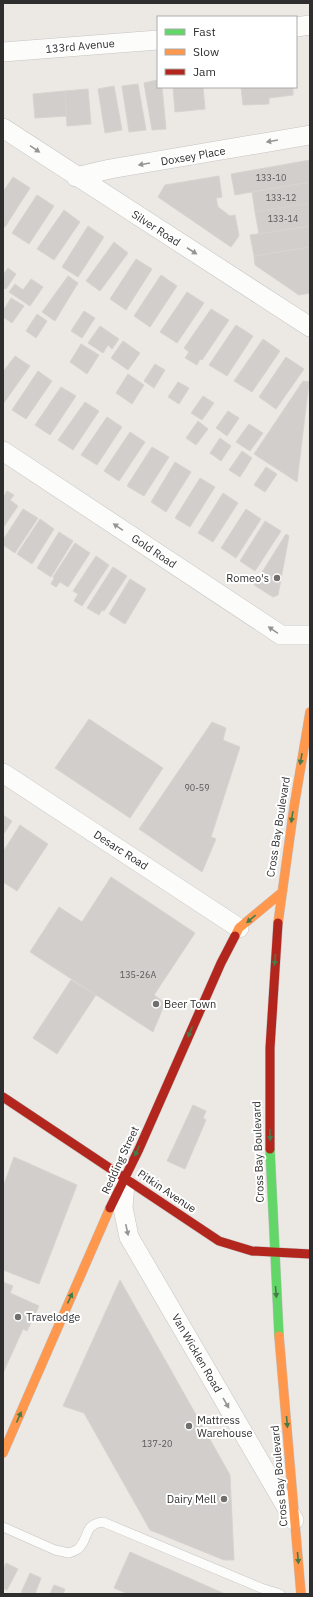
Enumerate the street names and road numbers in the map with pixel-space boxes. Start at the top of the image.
street label: 133rd Avenue [45,36,115,56]
street label: Doxsey Place [160,143,226,169]
street label: Silver Road [129,207,183,249]
street label: Gold Road [129,531,179,571]
street label: Cross Bay Boulevard [263,776,293,878]
street label: Desarc Road [91,827,151,873]
street label: Cross Bay Boulevard [249,1101,267,1203]
street label: Redding Street [98,1124,142,1196]
street label: Pitkin Avenue [135,1166,199,1216]
street label: Van Wicklen Road [169,1311,225,1395]
street label: Cross Bay Boulevard [268,1425,290,1527]

